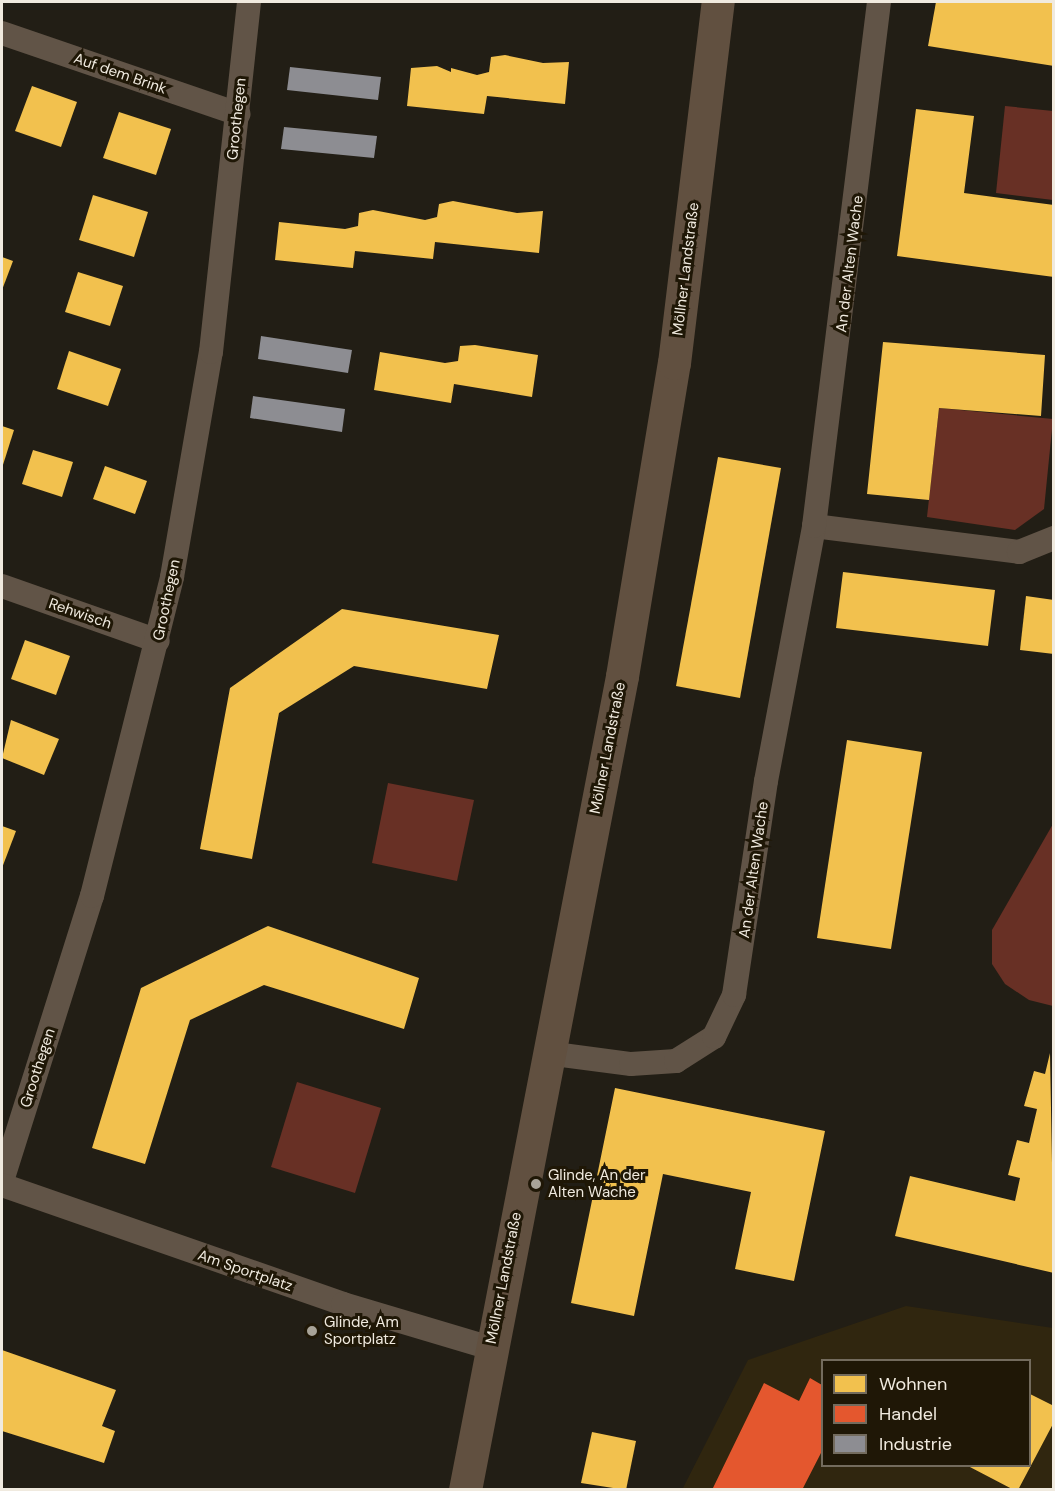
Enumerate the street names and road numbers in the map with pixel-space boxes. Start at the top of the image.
street label: Auf dem Brink [71,50,169,98]
street label: Groothegen [224,77,250,161]
street label: An der Alten Wache [833,195,867,333]
street label: Möllner Landstraße [669,201,703,337]
street label: Groothegen [150,558,184,642]
street label: Rehwisch [46,595,114,633]
street label: Möllner Landstraße [586,681,630,815]
street label: An der Alten Wache [735,801,773,939]
street label: Groothegen [17,1026,59,1110]
street label: Möllner Landstraße [482,1211,526,1345]
street label: Am Sportplatz [195,1246,295,1296]

